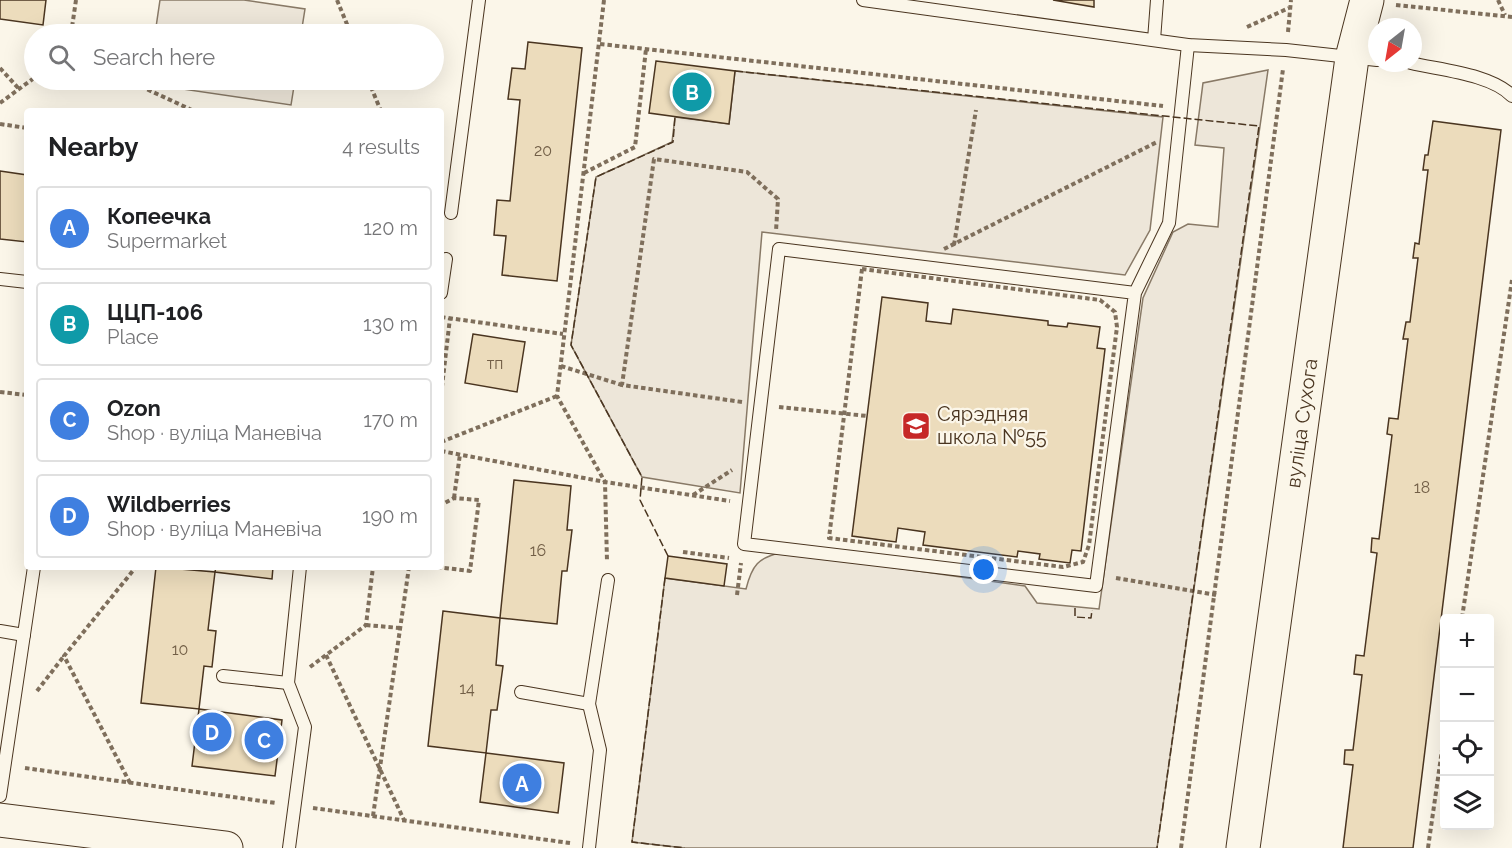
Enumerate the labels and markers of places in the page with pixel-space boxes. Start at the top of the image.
pin: B [672,70,712,115]
place label: Сярэдняя школа №55 [937,402,1047,449]
school or university icon: Сярэдняя школа №55 [900,410,932,442]
pin: D [192,710,232,754]
pin: C [244,718,284,762]
pin: A [502,760,542,806]

